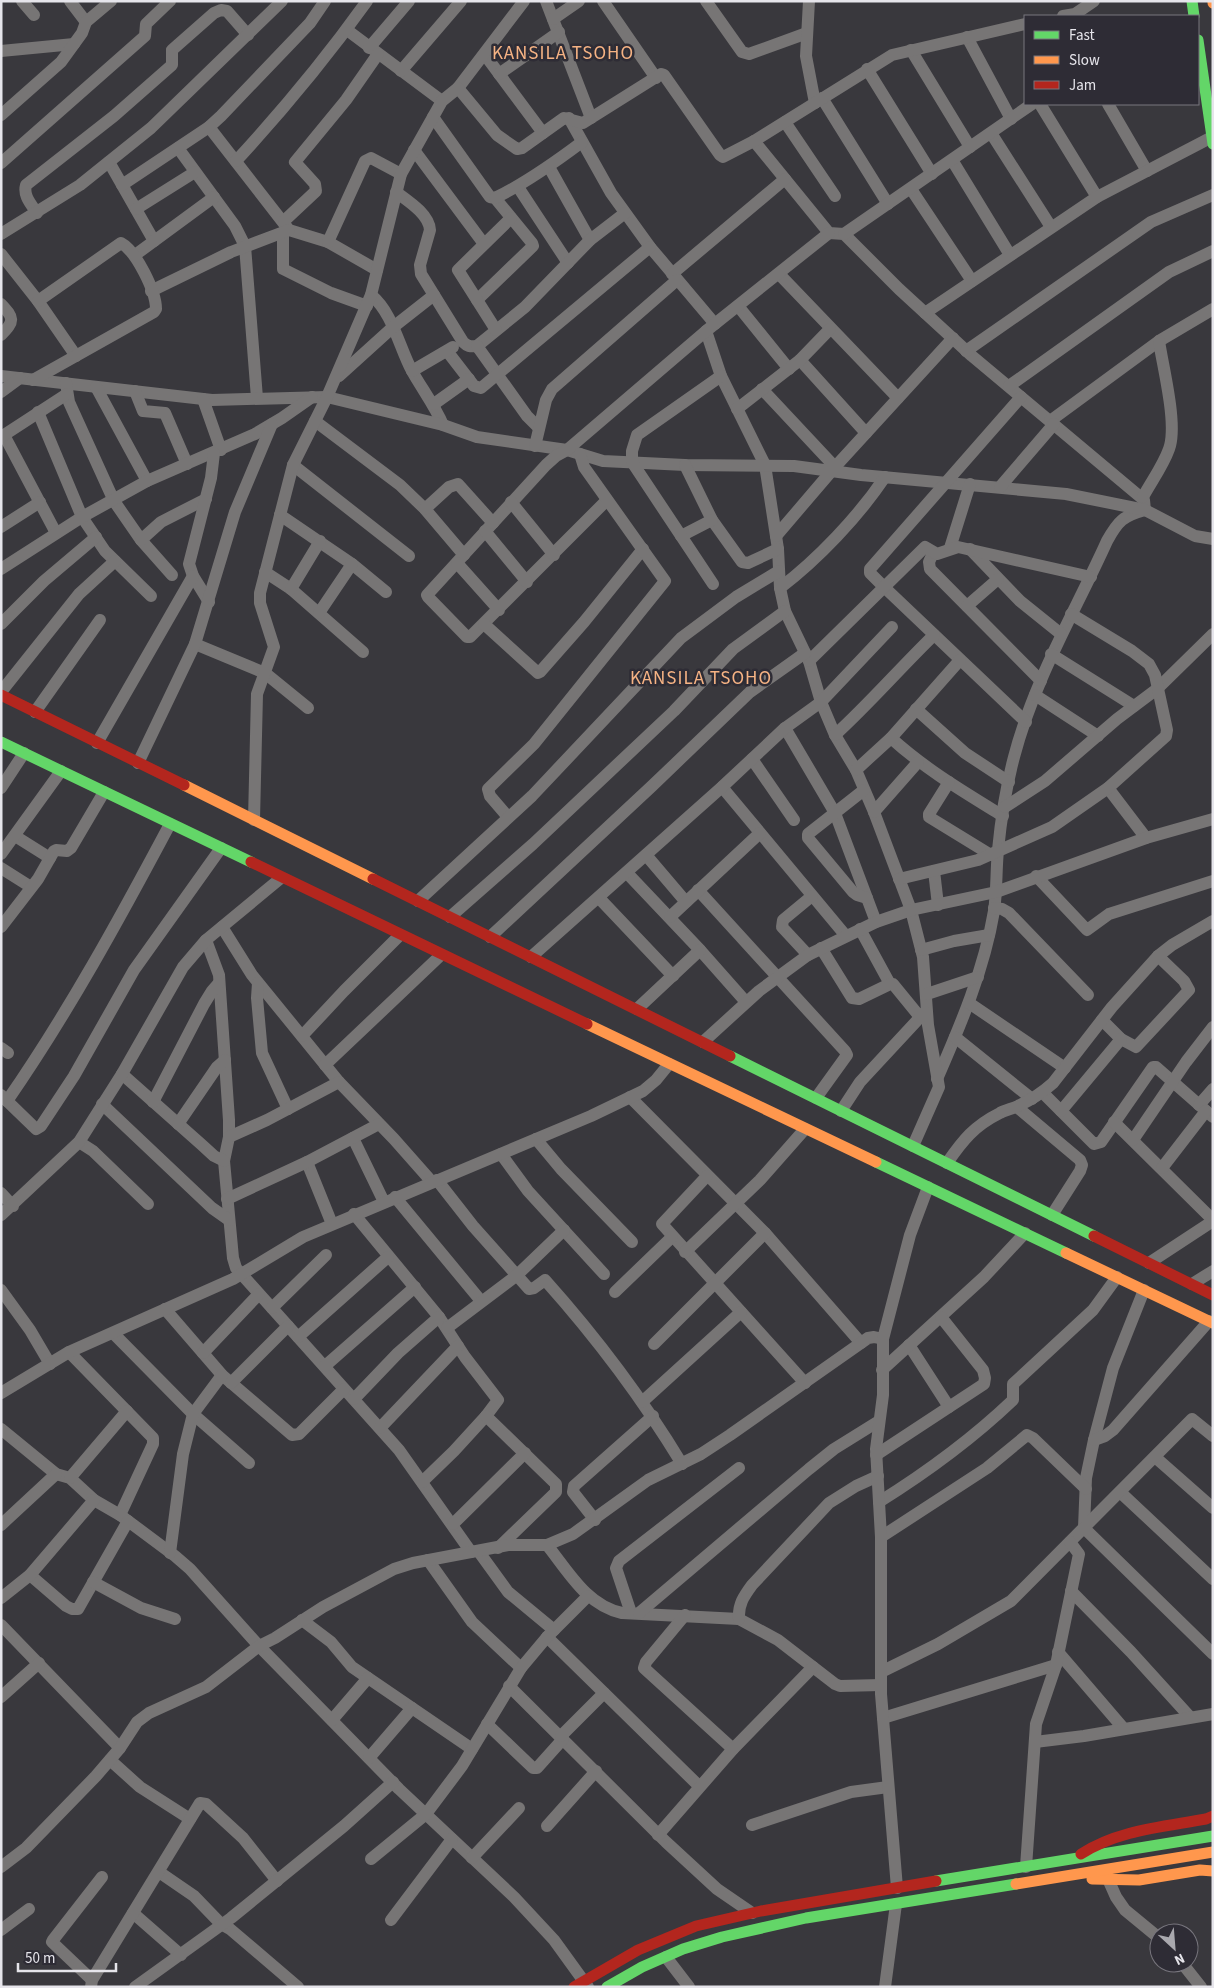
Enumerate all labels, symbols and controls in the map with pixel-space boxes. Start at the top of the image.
legend [1024,15,1199,105]
text: Fast [1069,25,1095,46]
district label: KANSILA TSOHO [492,40,634,67]
text: Slow [1069,50,1100,71]
text: Jam [1069,75,1096,96]
district label: KANSILA TSOHO [630,665,772,692]
north arrow [1149,1923,1199,1973]
scale bar [18,1940,115,1972]
text: 50 m [25,1948,55,1969]
text: N [1171,1948,1188,1970]

